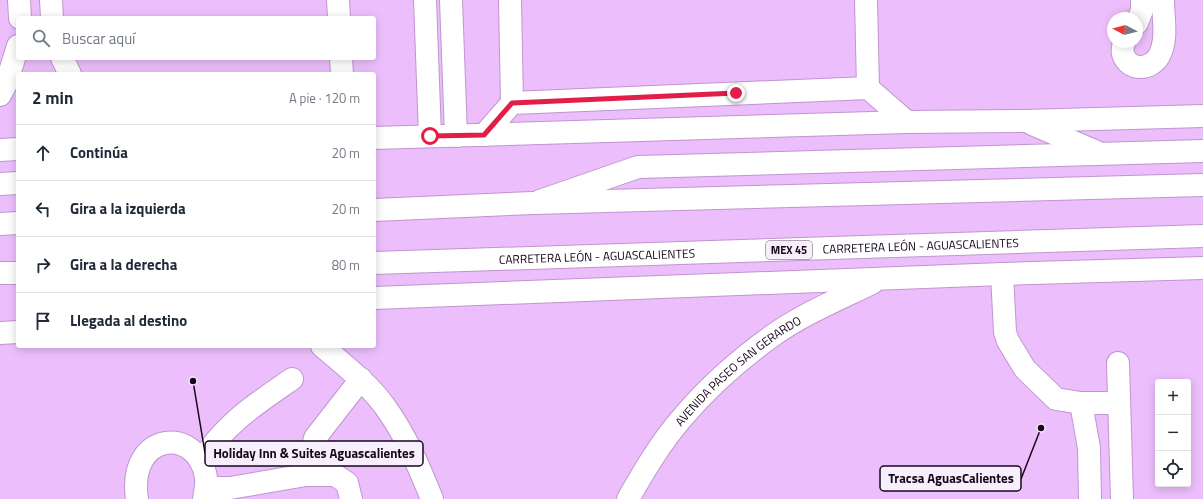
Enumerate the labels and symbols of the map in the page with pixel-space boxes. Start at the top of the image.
north arrow [1107,12,1143,48]
route end [727,84,745,102]
route start [421,127,439,145]
street label: CARRETERA LEÓN - AGUASCALIENTES [822,233,1019,258]
road number: MEX 45 [766,241,812,259]
street label: CARRETERA LEÓN - AGUASCALIENTES [498,243,695,268]
street label: AVENIDA PASEO SAN GERARDO [670,310,804,430]
callout: Holiday Inn & Suites Aguascalientes [205,441,423,466]
text: Holiday Inn & Suites Aguascalientes [213,443,415,463]
callout: Tracsa AguasCalientes [880,466,1021,491]
text: Tracsa AguasCalientes [888,468,1014,488]

